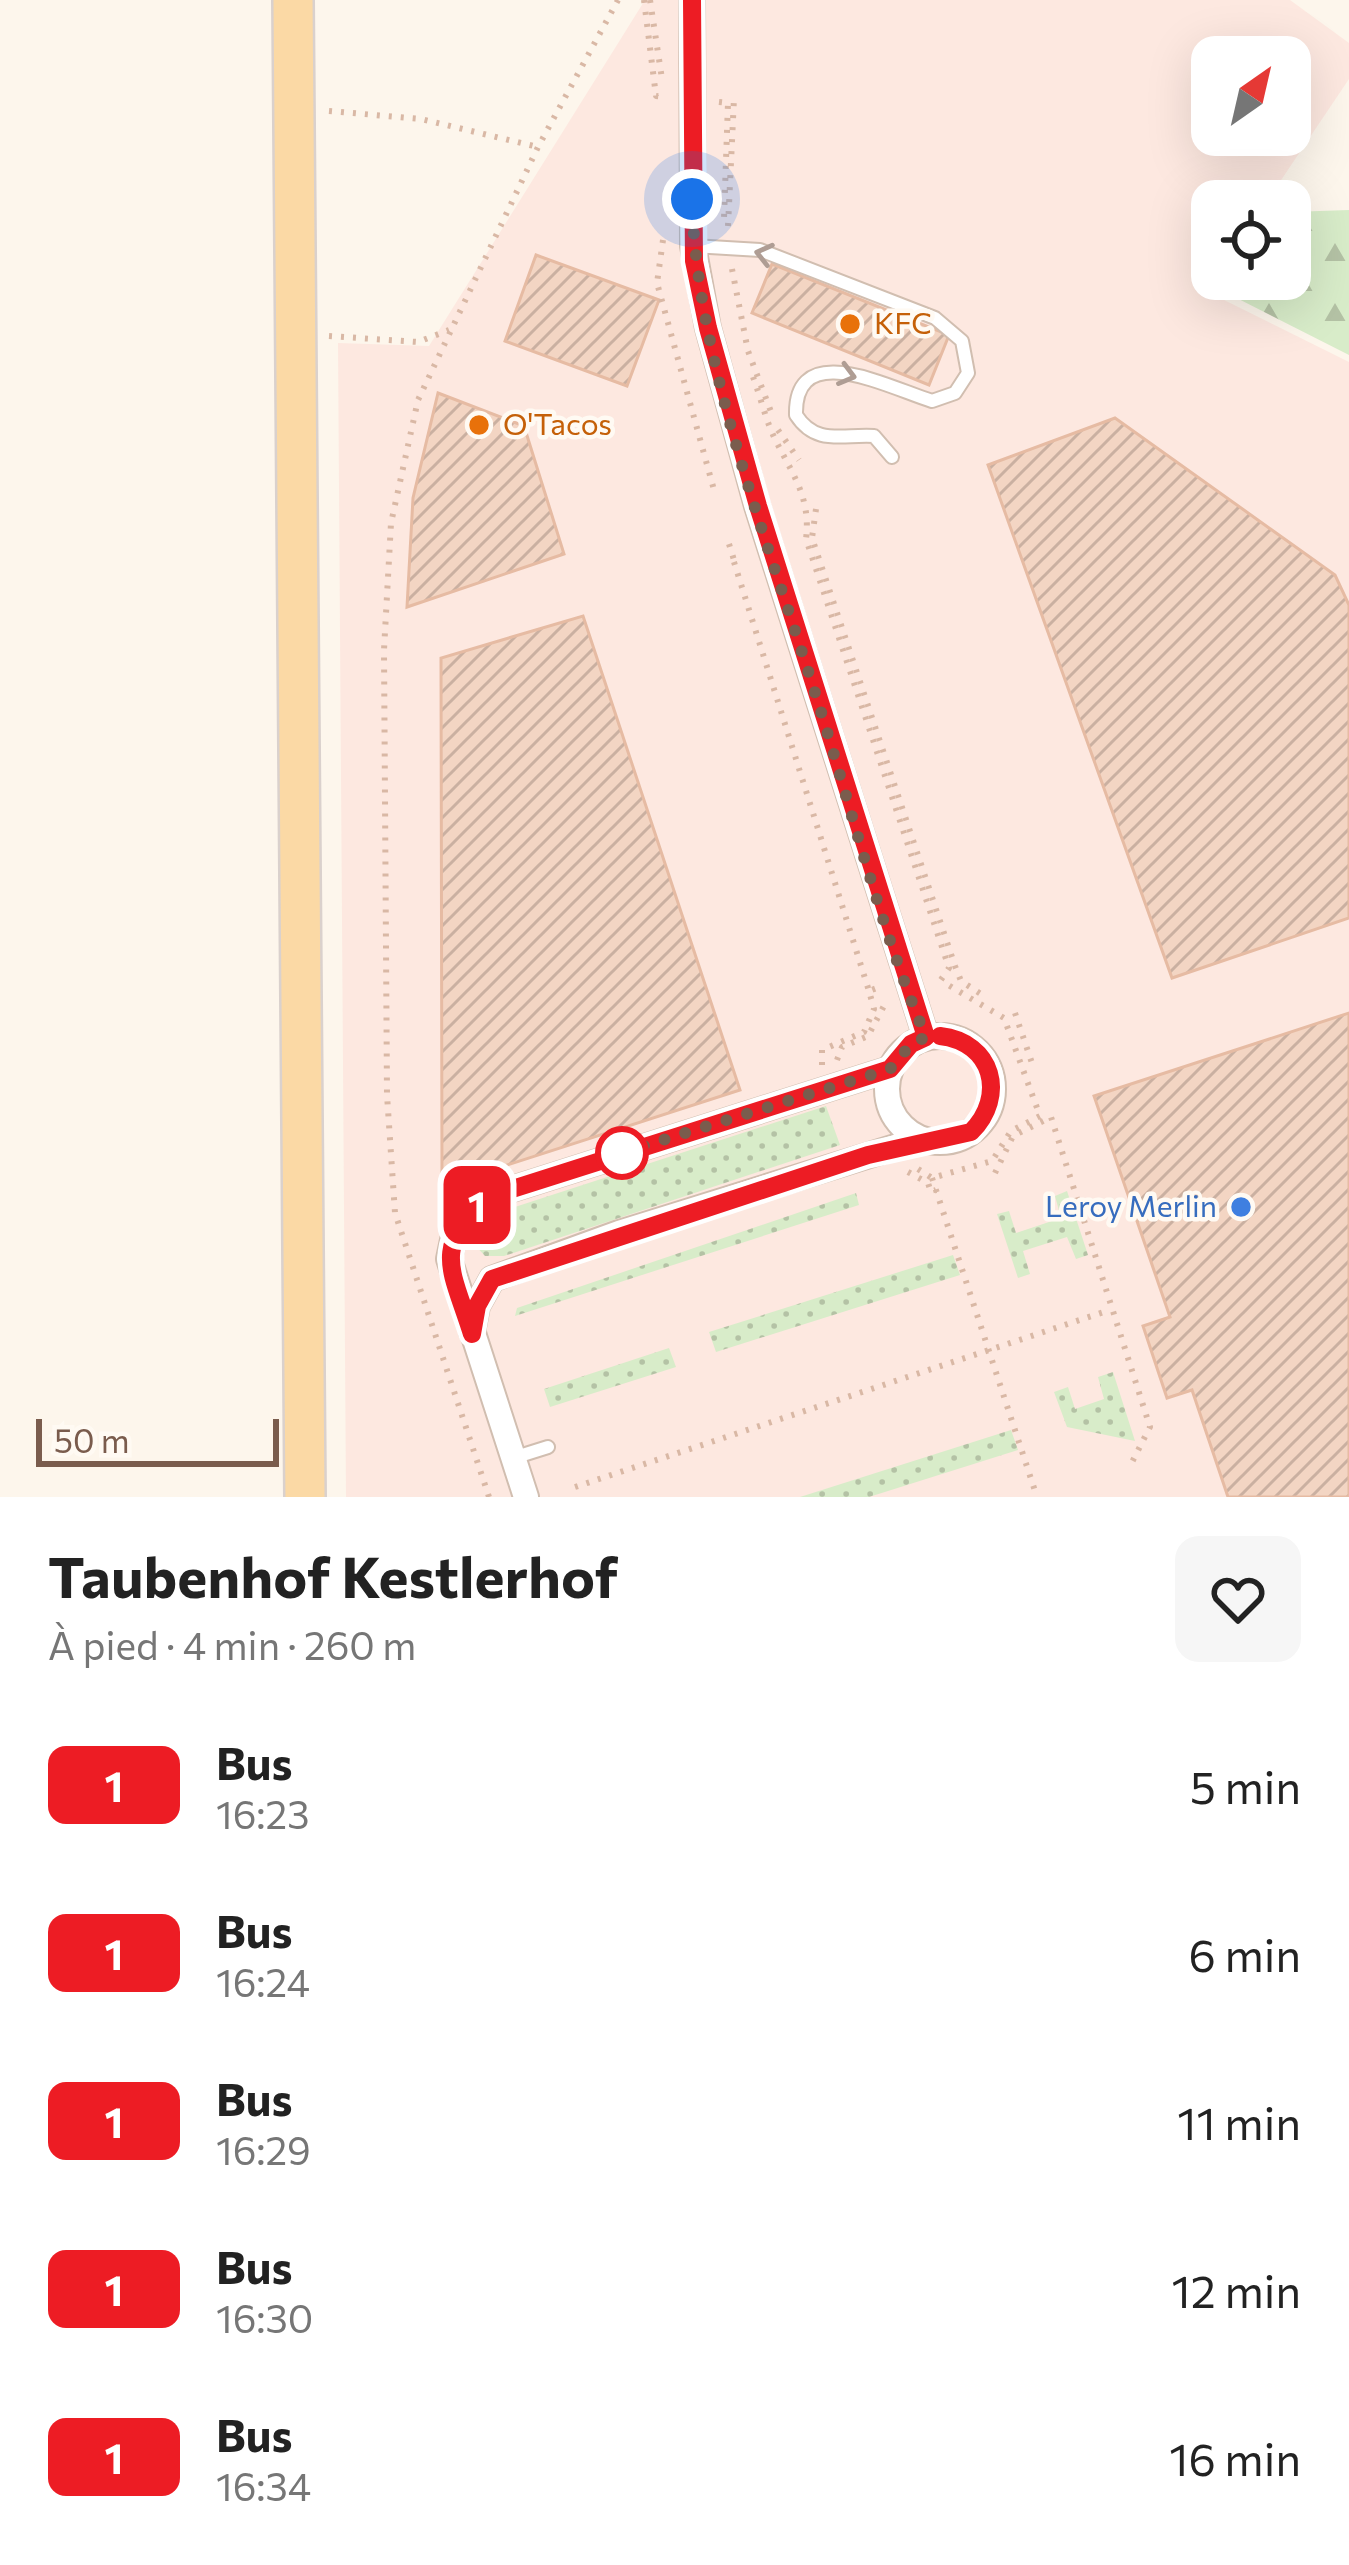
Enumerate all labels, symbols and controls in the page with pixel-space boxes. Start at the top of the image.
north arrow [1191,36,1311,156]
map controls [1191,36,1311,300]
your location [662,169,722,229]
button: locate [1191,180,1311,300]
one-way arrow [754,243,775,268]
place label: KFC [874,303,932,340]
marker: KFC [837,311,863,337]
one-way arrow [836,361,857,386]
place label: O'Tacos [503,404,612,441]
marker: O'Tacos [466,412,492,438]
unlabelled marker [597,1128,647,1178]
line badge: 1 [438,1166,516,1244]
text: 1 [467,1179,487,1231]
place label: Leroy Merlin [1045,1186,1217,1223]
marker: Leroy Merlin [1228,1194,1254,1220]
scale bar [36,1413,279,1466]
text: 50 m [54,1419,130,1460]
button: heart [1175,1536,1301,1662]
text: Taubenhof Kestlerhof [48,1540,618,1610]
text: À pied · 4 min · 260 m [48,1620,416,1668]
text: Bus [216,1734,292,1789]
text: 5 min [1190,1758,1301,1813]
text: 1 [104,1759,124,1811]
text: 16:23 [216,1789,309,1837]
text: Bus [216,1902,292,1957]
text: 6 min [1188,1926,1301,1981]
text: 1 [104,1927,124,1979]
text: 16:24 [216,1957,310,2005]
text: Bus [216,2070,292,2125]
text: 11 min [1177,2094,1301,2149]
text: 1 [104,2095,124,2147]
text: 16:29 [216,2125,311,2173]
text: Bus [216,2238,292,2293]
text: 12 min [1172,2262,1301,2317]
text: 1 [104,2263,124,2315]
text: 16:30 [216,2293,313,2341]
text: Bus [216,2406,292,2461]
text: 16 min [1169,2430,1301,2485]
text: 1 [104,2431,124,2483]
text: 16:34 [216,2461,311,2509]

